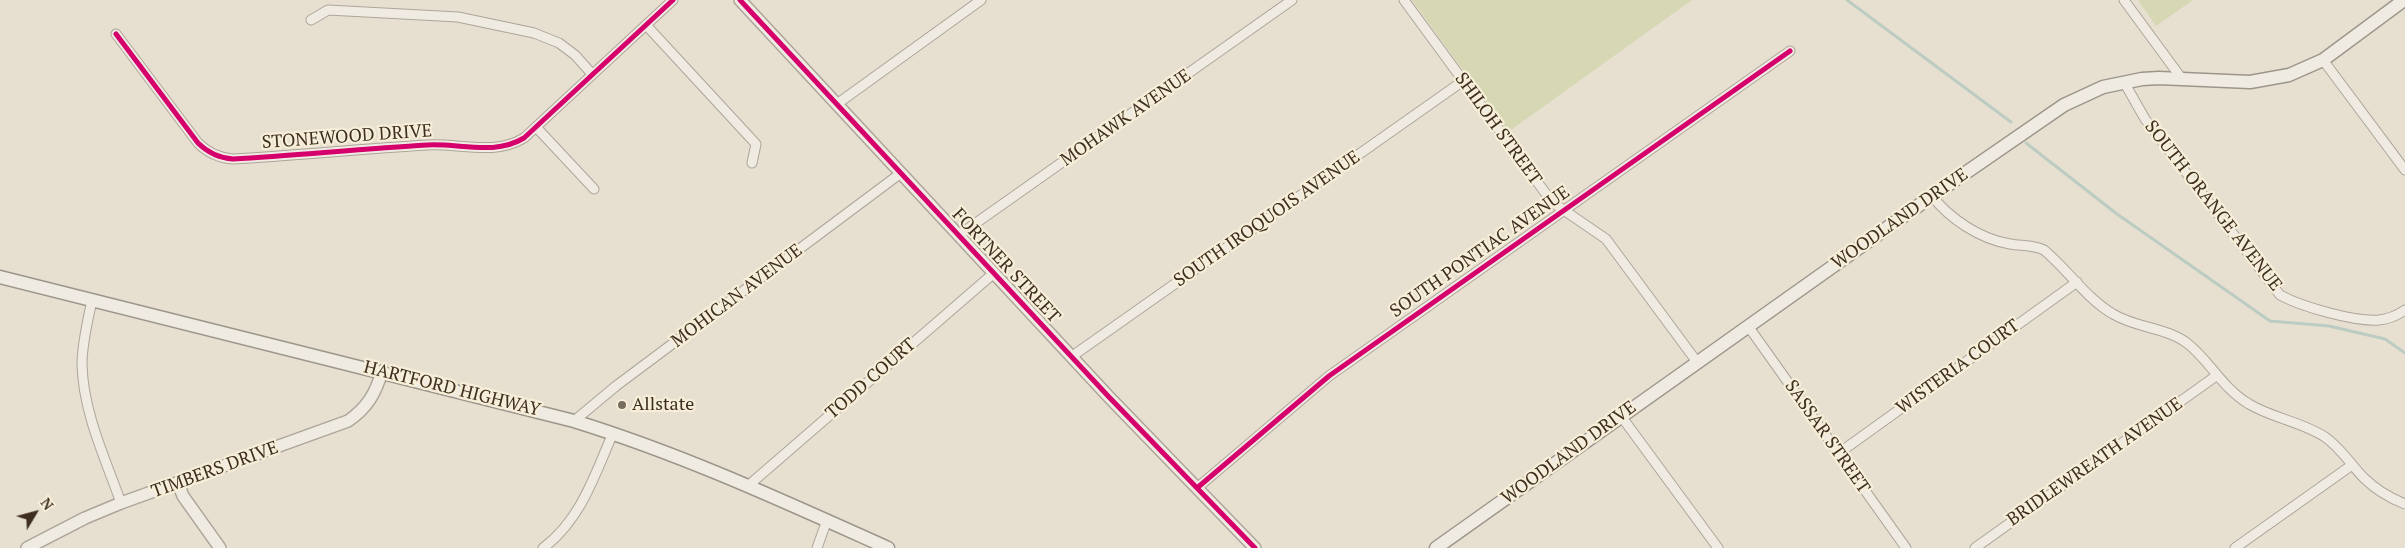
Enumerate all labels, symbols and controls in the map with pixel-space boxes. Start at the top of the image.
street label: MOHAWK AVENUE [1057,65,1195,171]
street label: SHILOH STREET [1450,69,1546,189]
street label: SOUTH ORANGE AVENUE [2140,117,2286,295]
street label: STONEWOOD DRIVE [261,120,433,154]
street label: SOUTH IROQUOIS AVENUE [1170,146,1364,292]
street label: WOODLAND DRIVE [1828,164,1972,274]
street label: SOUTH PONTIAC AVENUE [1386,182,1574,322]
street label: FORTNER STREET [947,204,1065,328]
street label: MOHICAN AVENUE [667,240,807,352]
street label: WISTERIA COURT [1892,315,2024,419]
street label: TODD COURT [822,334,920,424]
street label: HARTFORD HIGHWAY [361,357,543,421]
street label: SASSAR STREET [1780,376,1874,498]
street label: BRIDLEWREATH AVENUE [2003,393,2187,531]
place label: Allstate [632,394,694,416]
street label: WOODLAND DRIVE [1497,397,1641,509]
marker: Allstate [616,399,628,411]
street label: TIMBERS DRIVE [149,437,281,503]
north arrow [10,488,60,538]
text: N [37,494,58,514]

